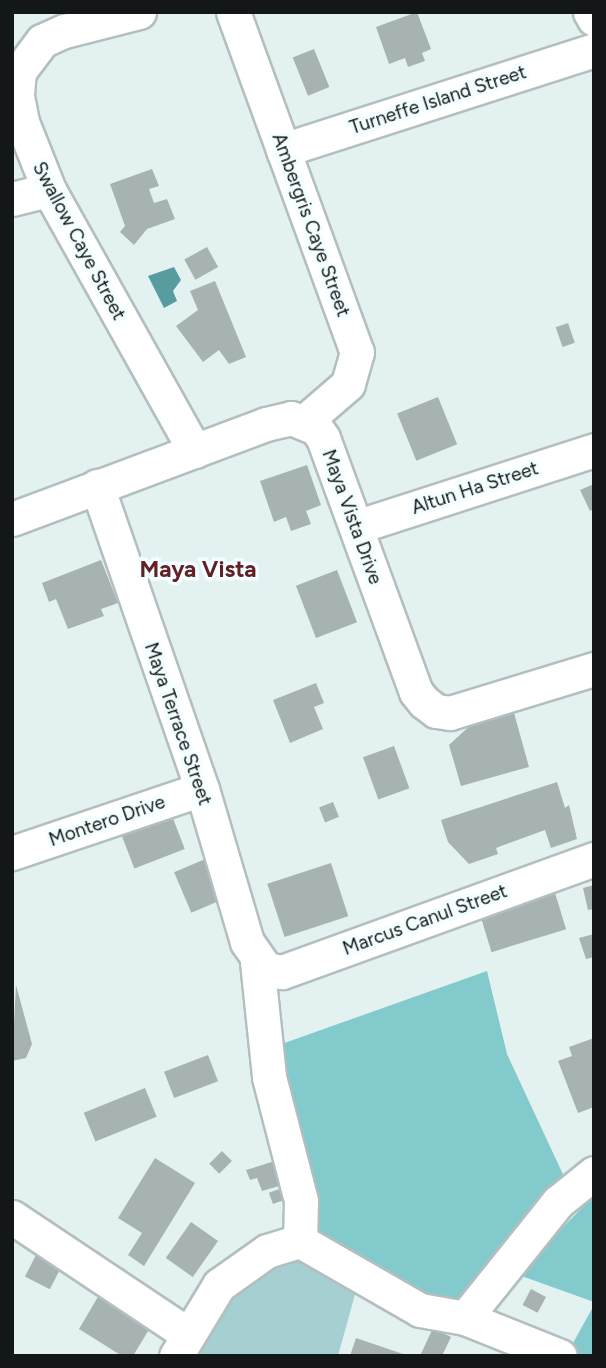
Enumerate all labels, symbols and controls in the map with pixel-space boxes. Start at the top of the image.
street label: Turneffe Island Street [347,61,529,139]
street label: Ambergris Caye Street [267,130,355,320]
street label: Swallow Caye Street [28,158,130,324]
street label: Maya Vista Drive [317,447,387,587]
street label: Altun Ha Street [409,457,541,519]
district label: Maya Vista [140,555,256,583]
street label: Maya Terrace Street [139,640,217,808]
street label: Montero Drive [46,790,168,852]
street label: Marcus Canul Street [340,880,510,960]

